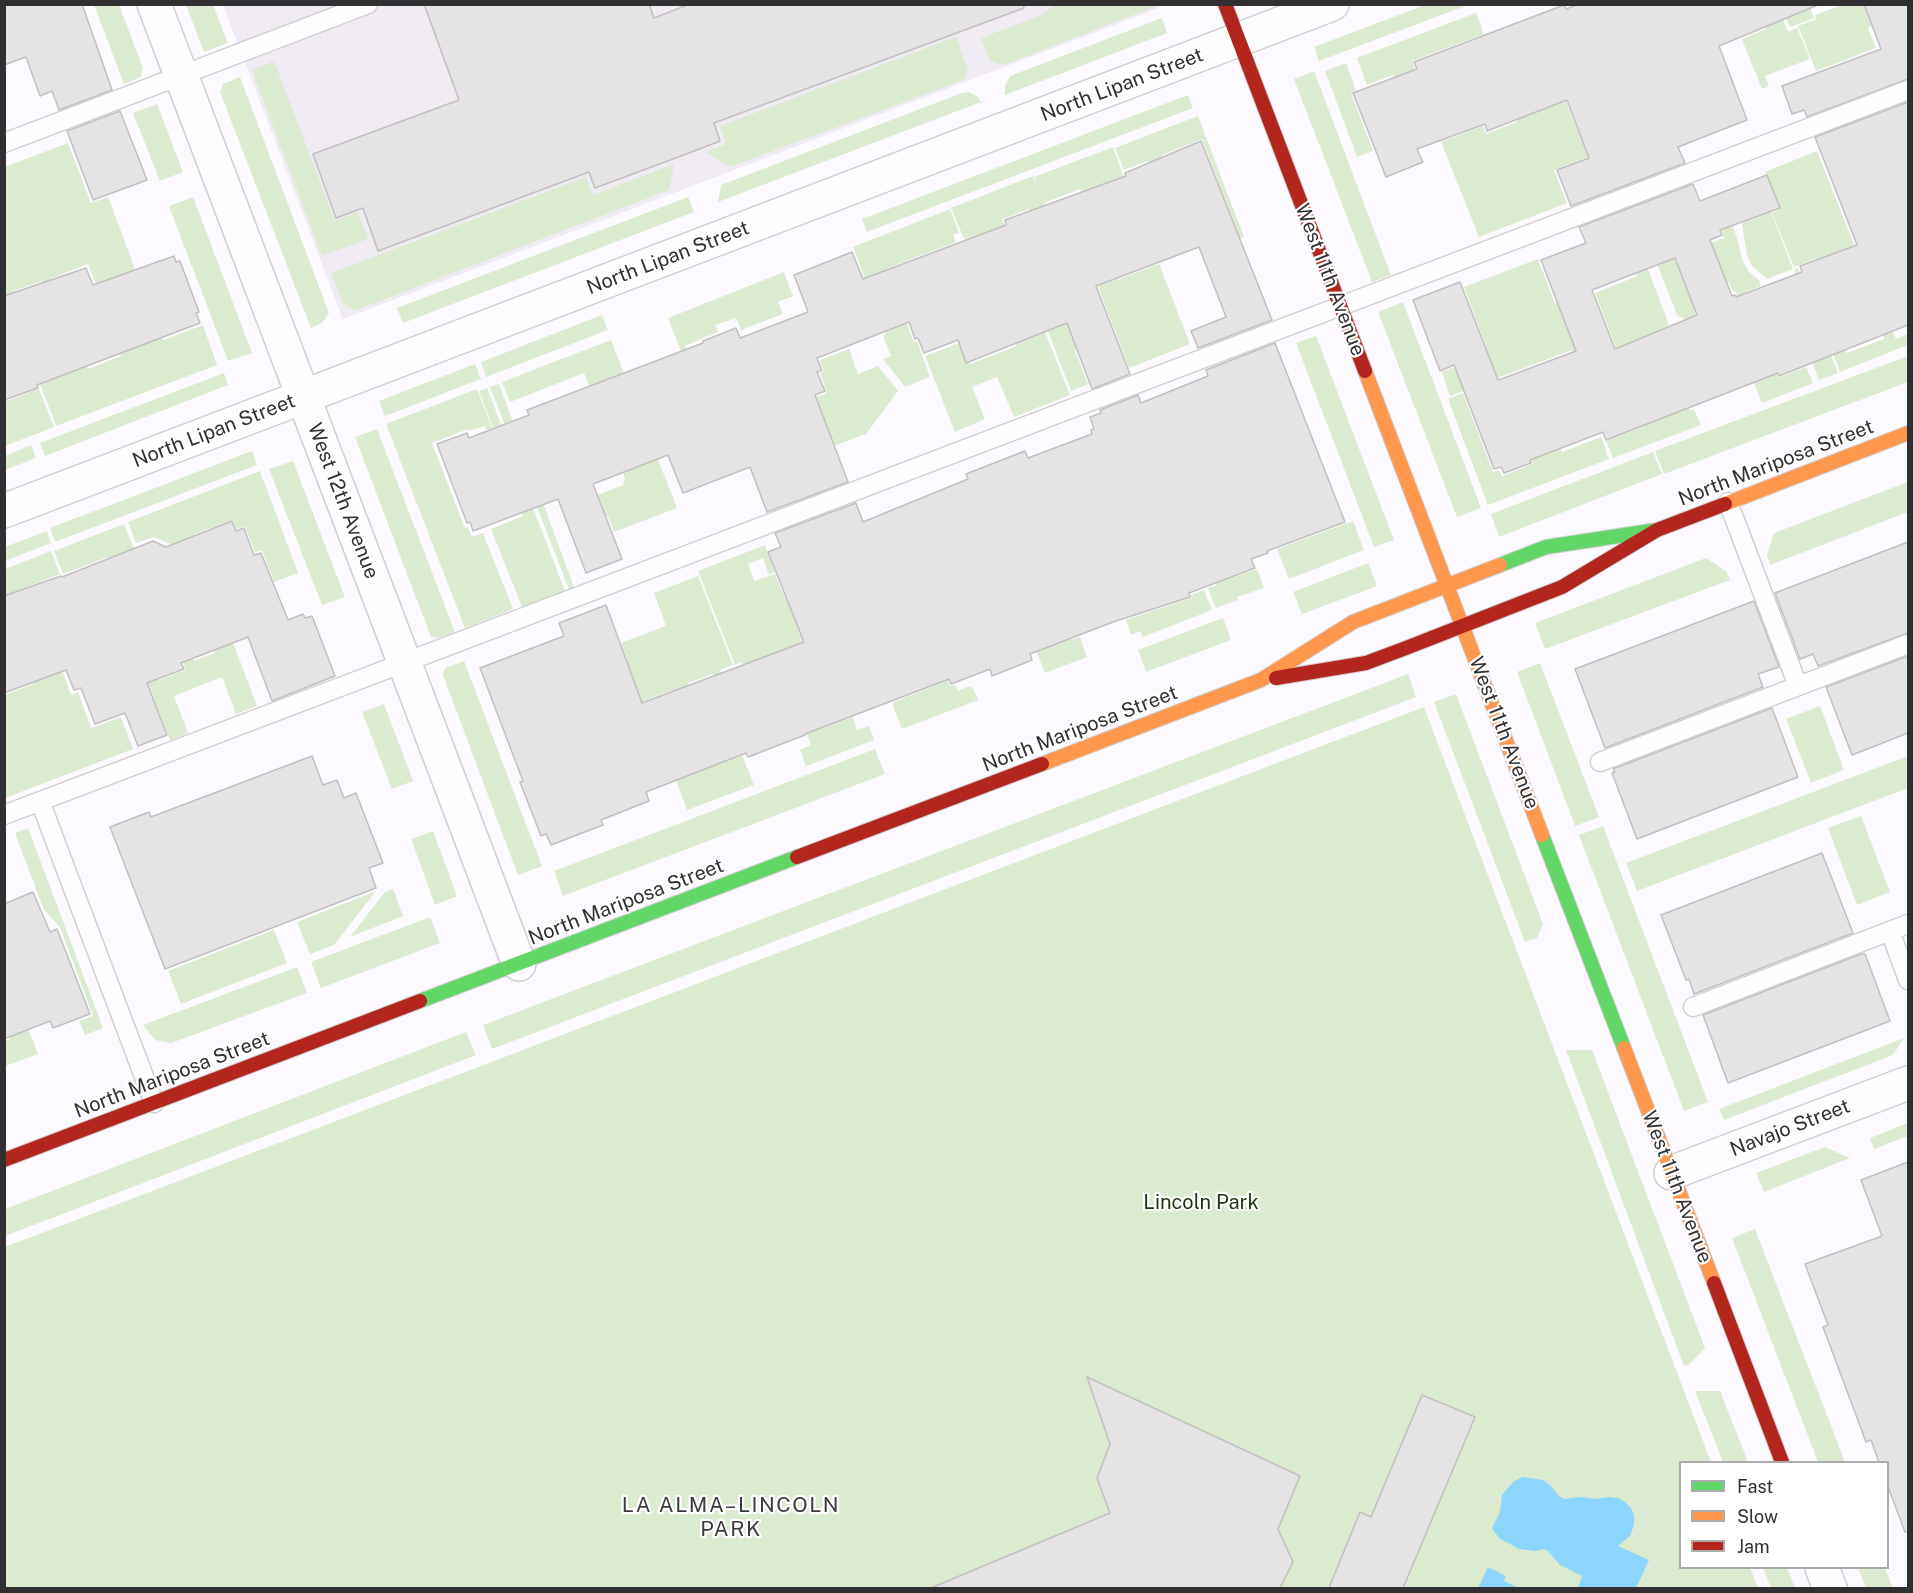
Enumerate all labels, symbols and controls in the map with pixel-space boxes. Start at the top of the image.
street label: North Lipan Street [1037,43,1207,127]
street label: West 11th Avenue [1290,200,1370,360]
street label: North Lipan Street [583,216,753,300]
street label: North Lipan Street [129,389,299,473]
street label: North Mariposa Street [1675,415,1877,511]
street label: West 12th Avenue [302,420,384,582]
street label: West 11th Avenue [1464,653,1544,813]
street label: North Mariposa Street [979,681,1181,777]
street label: North Mariposa Street [525,854,727,950]
street label: North Mariposa Street [71,1027,273,1123]
street label: Navajo Street [1727,1094,1853,1162]
street label: West 11th Avenue [1637,1107,1717,1267]
park label: Lincoln Park [1143,1191,1259,1215]
legend [1679,1461,1889,1569]
text: Fast [1737,1476,1773,1497]
district label: LA ALMA–LINCOLN PARK [622,1493,840,1543]
text: Slow [1737,1506,1778,1527]
text: Jam [1737,1536,1770,1557]

